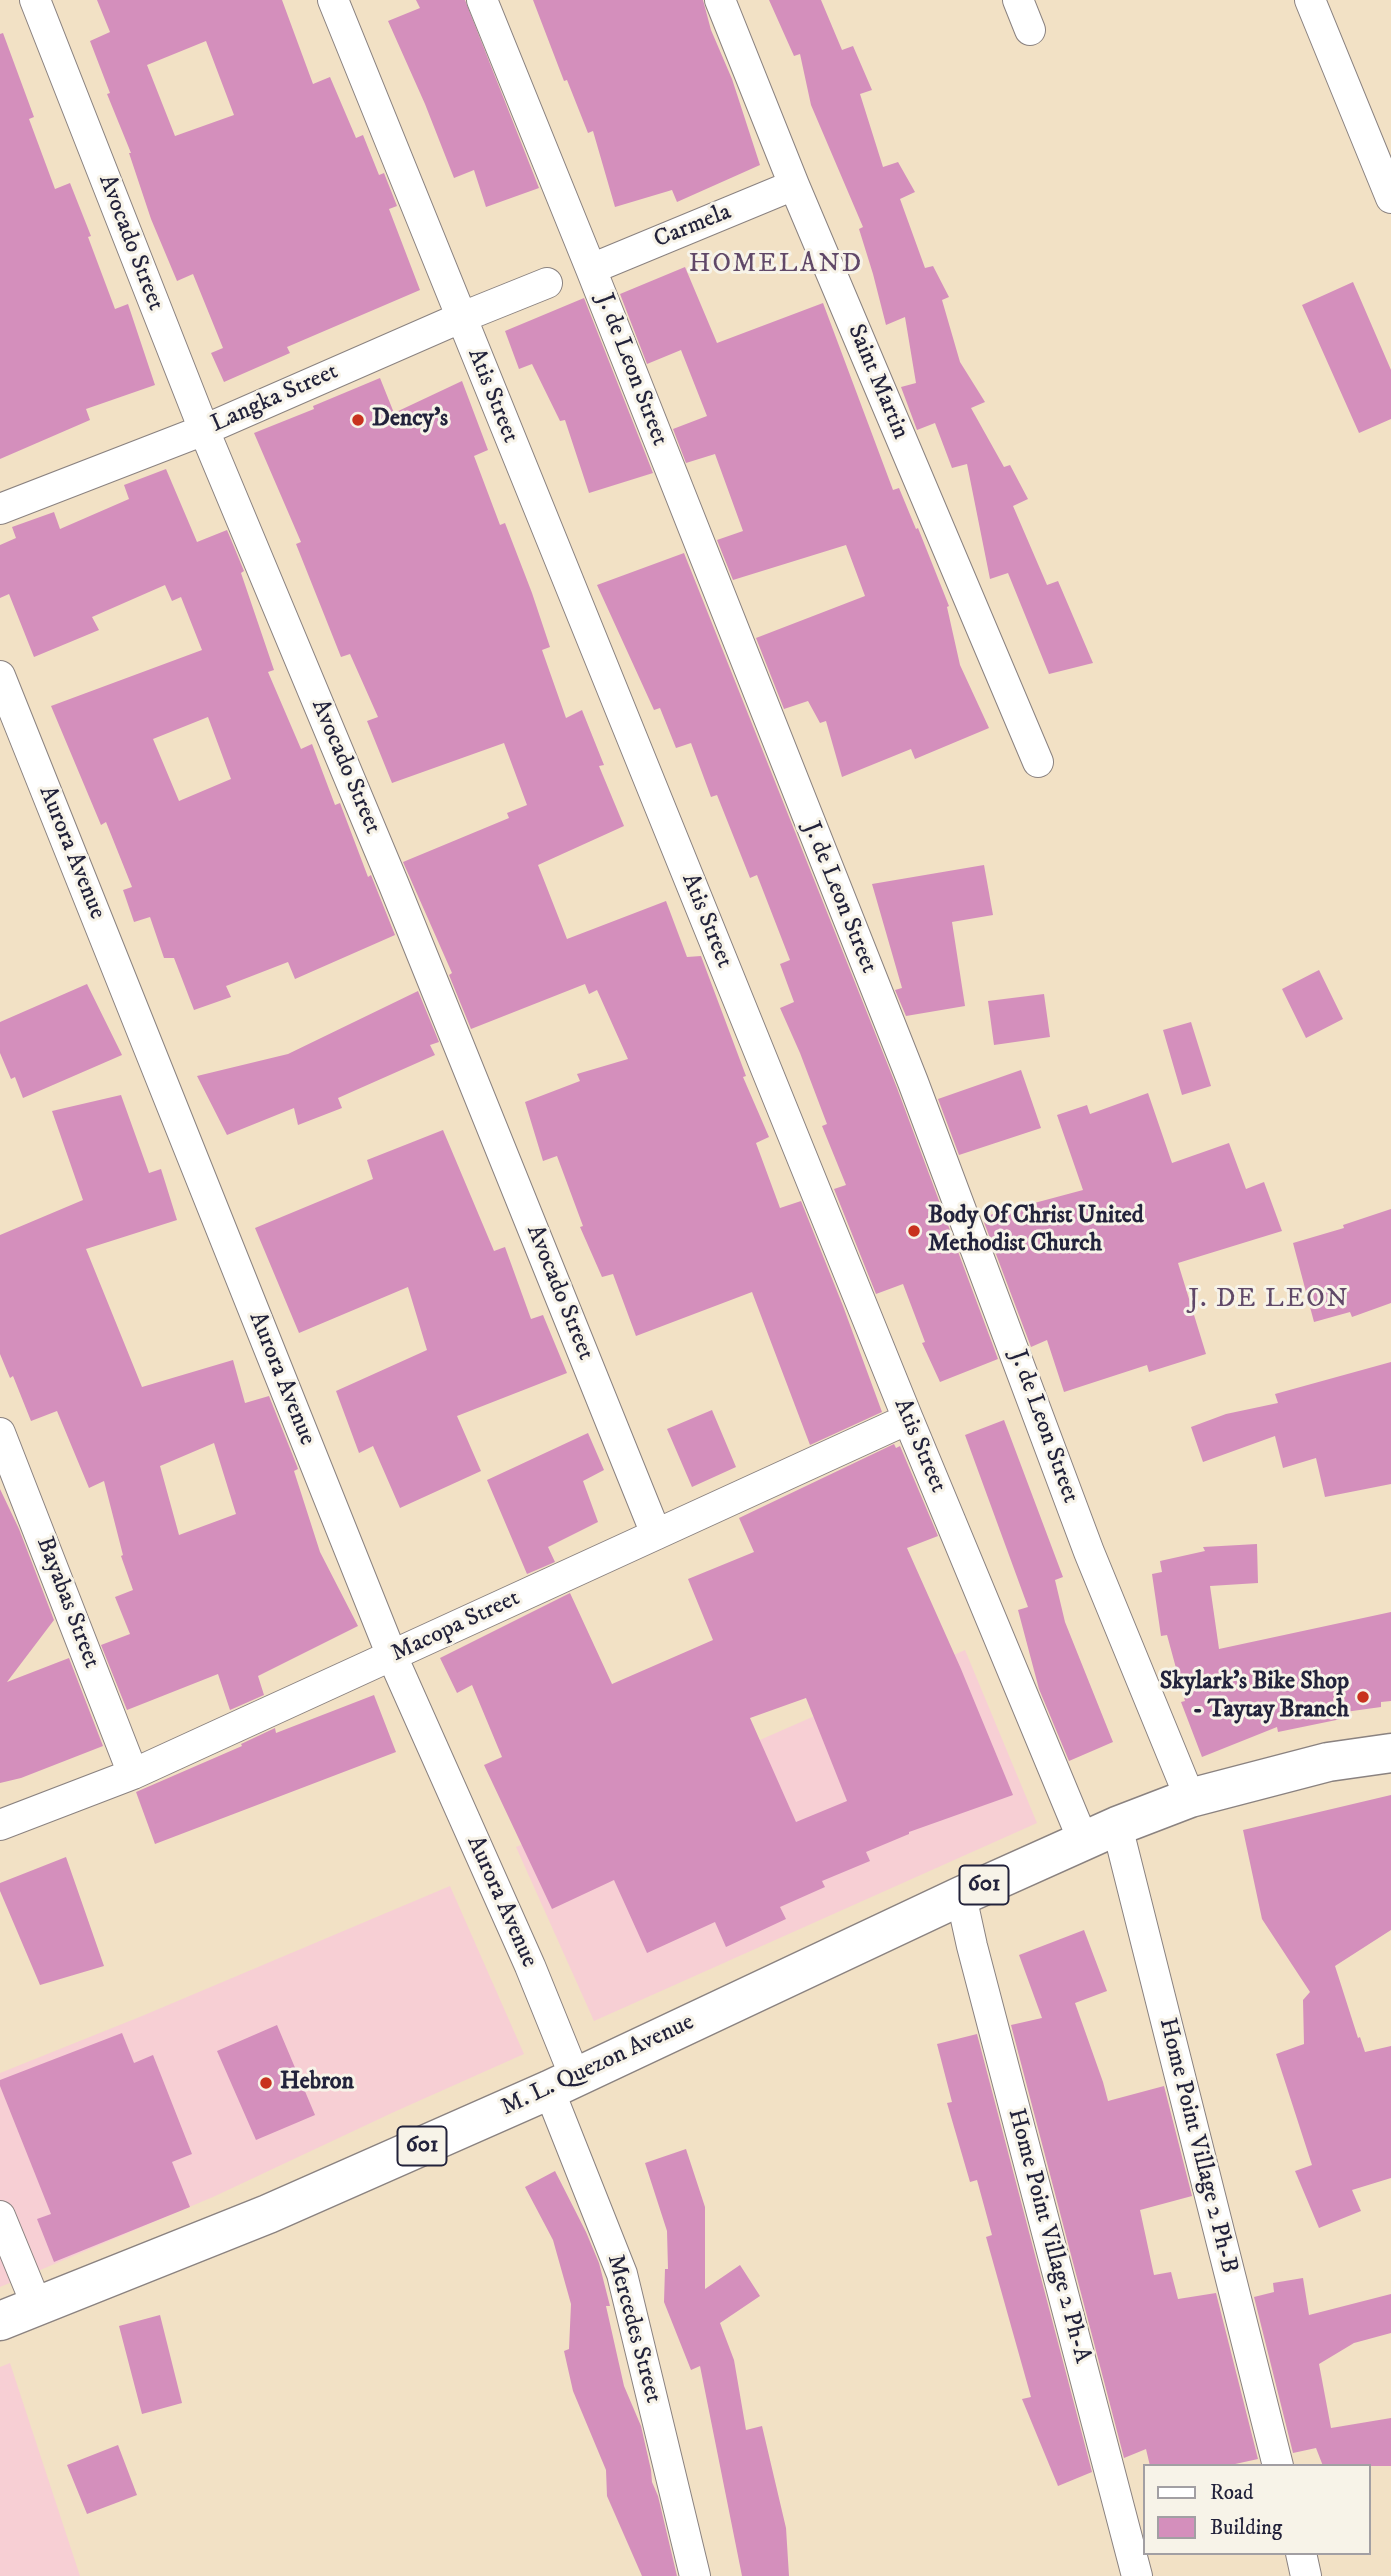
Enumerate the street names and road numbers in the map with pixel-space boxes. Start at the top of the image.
street label: Avocado Street [91,171,169,315]
street label: Carmela [650,199,736,255]
street label: J. de Leon Street [589,290,673,450]
street label: Saint Martin [840,320,914,444]
street label: Atis Street [460,345,524,447]
street label: Langka Street [207,358,343,440]
street label: Avocado Street [304,696,386,838]
street label: Aurora Avenue [31,782,111,924]
street label: J. de Leon Street [796,818,882,978]
street label: Atis Street [674,870,738,972]
street label: Avocado Street [519,1221,599,1365]
street label: Aurora Avenue [241,1308,321,1450]
street label: J. de Leon Street [1002,1347,1084,1507]
street label: Atis Street [886,1395,952,1497]
street label: Bayabas Street [29,1533,105,1673]
street label: Macopa Street [387,1585,525,1669]
street label: Aurora Avenue [459,1832,543,1972]
road number: 601 [960,1866,1009,1904]
street label: M. L. Quezon Avenue [497,2009,699,2123]
street label: Home Point Village 2 Ph-B [1151,2015,1243,2277]
street label: Home Point Village 2 Ph-A [1000,2106,1096,2366]
road number: 601 [398,2126,446,2166]
street label: Mercedes Street [599,2252,667,2406]

